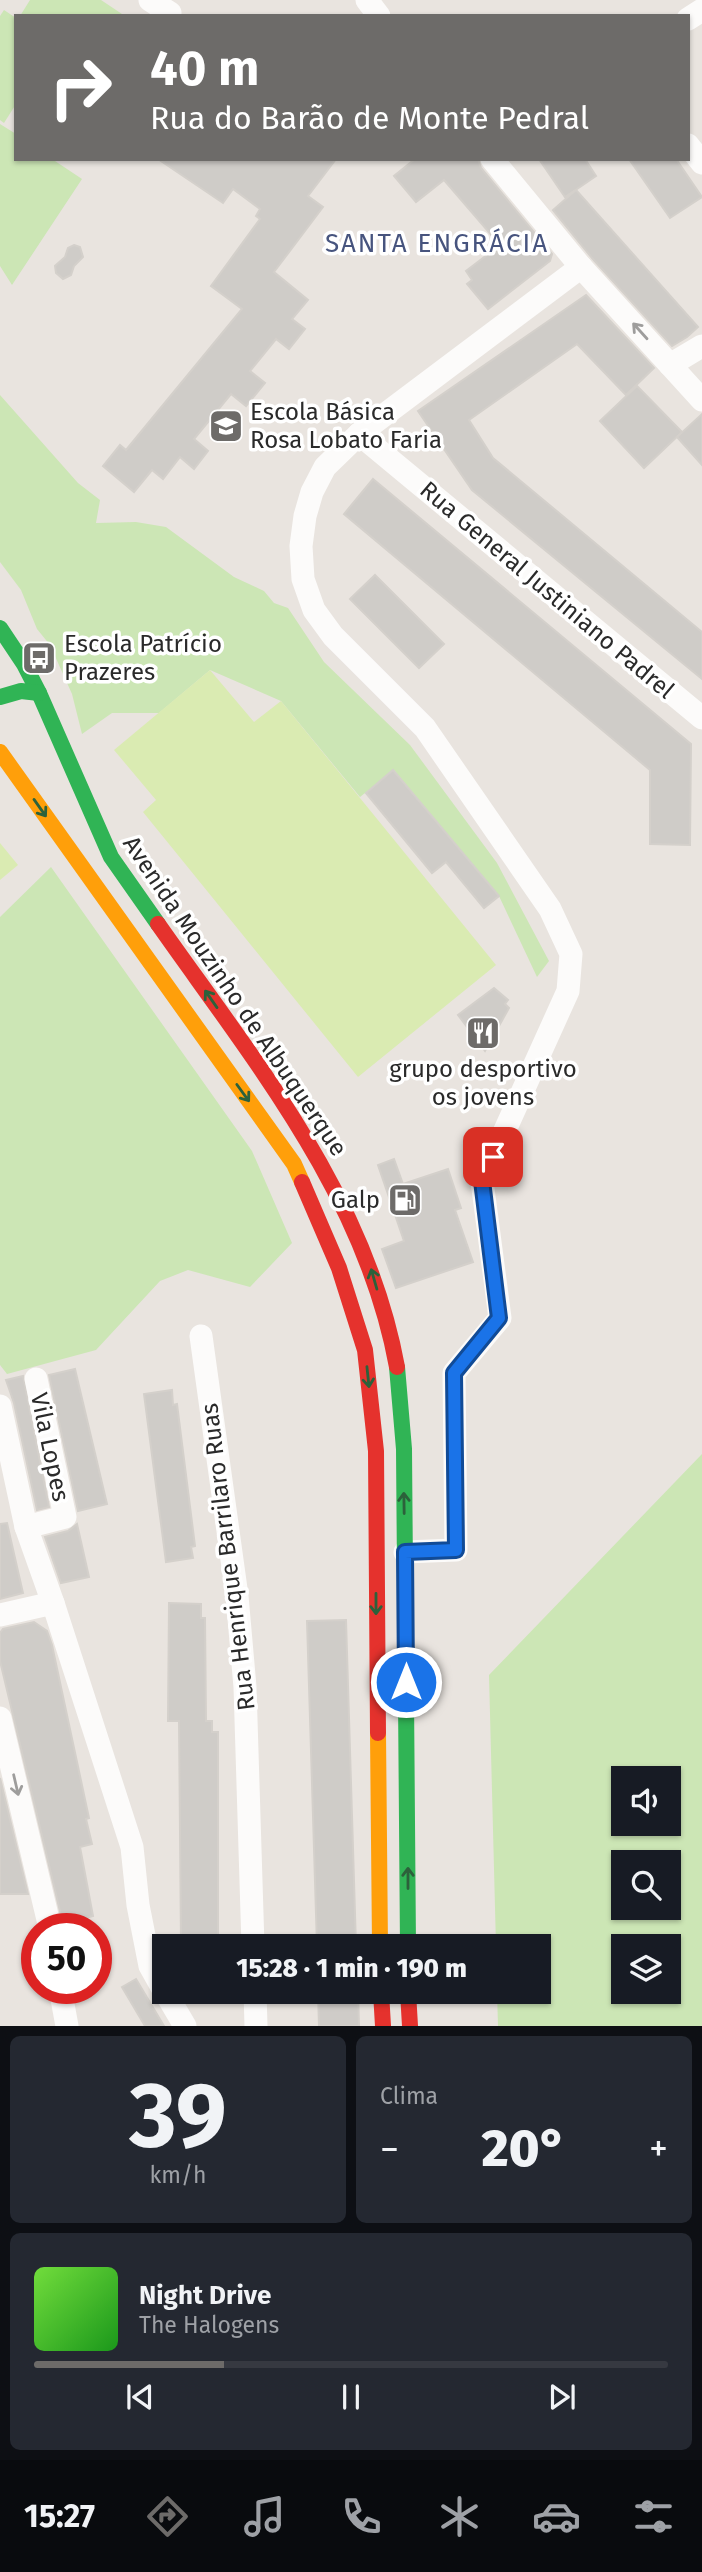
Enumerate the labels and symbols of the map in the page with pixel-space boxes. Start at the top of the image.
district label: SANTA ENGRÁCIA [325,228,549,259]
one-way arrow [631,323,648,340]
place label: Escola Básica Rosa Lobato Faria [250,398,442,454]
school or university icon: Escola Básica Rosa Lobato Faria [207,407,245,445]
street label: Rua General Justiniano Padrel [414,476,680,704]
place label: Escola Patrício Prazeres [64,630,222,686]
bus stop icon: Escola Patrício Prazeres [20,639,58,677]
one-way arrow [33,798,47,817]
street label: Avenida Mouzinho de Albuquerque [117,831,353,1161]
one-way arrow [204,990,218,1009]
restaurant icon: grupo desportivo os jovens [464,1014,502,1052]
place label: grupo desportivo os jovens [389,1055,577,1111]
one-way arrow [236,1083,250,1102]
pin [463,1127,523,1187]
fuel station icon: Galp [386,1181,424,1219]
place label: Galp [331,1186,380,1214]
one-way arrow [367,1268,380,1291]
one-way arrow [362,1365,375,1388]
street label: Vila Lopes [25,1390,75,1504]
street label: Rua Henrique Barrilaro Ruas [195,1402,261,1712]
one-way arrow [397,1492,411,1515]
one-way arrow [369,1592,383,1615]
position arrow [369,1645,443,1719]
one-way arrow [10,1773,23,1796]
one-way arrow [401,1867,414,1890]
speed limit sign: 50 [21,1913,112,2004]

